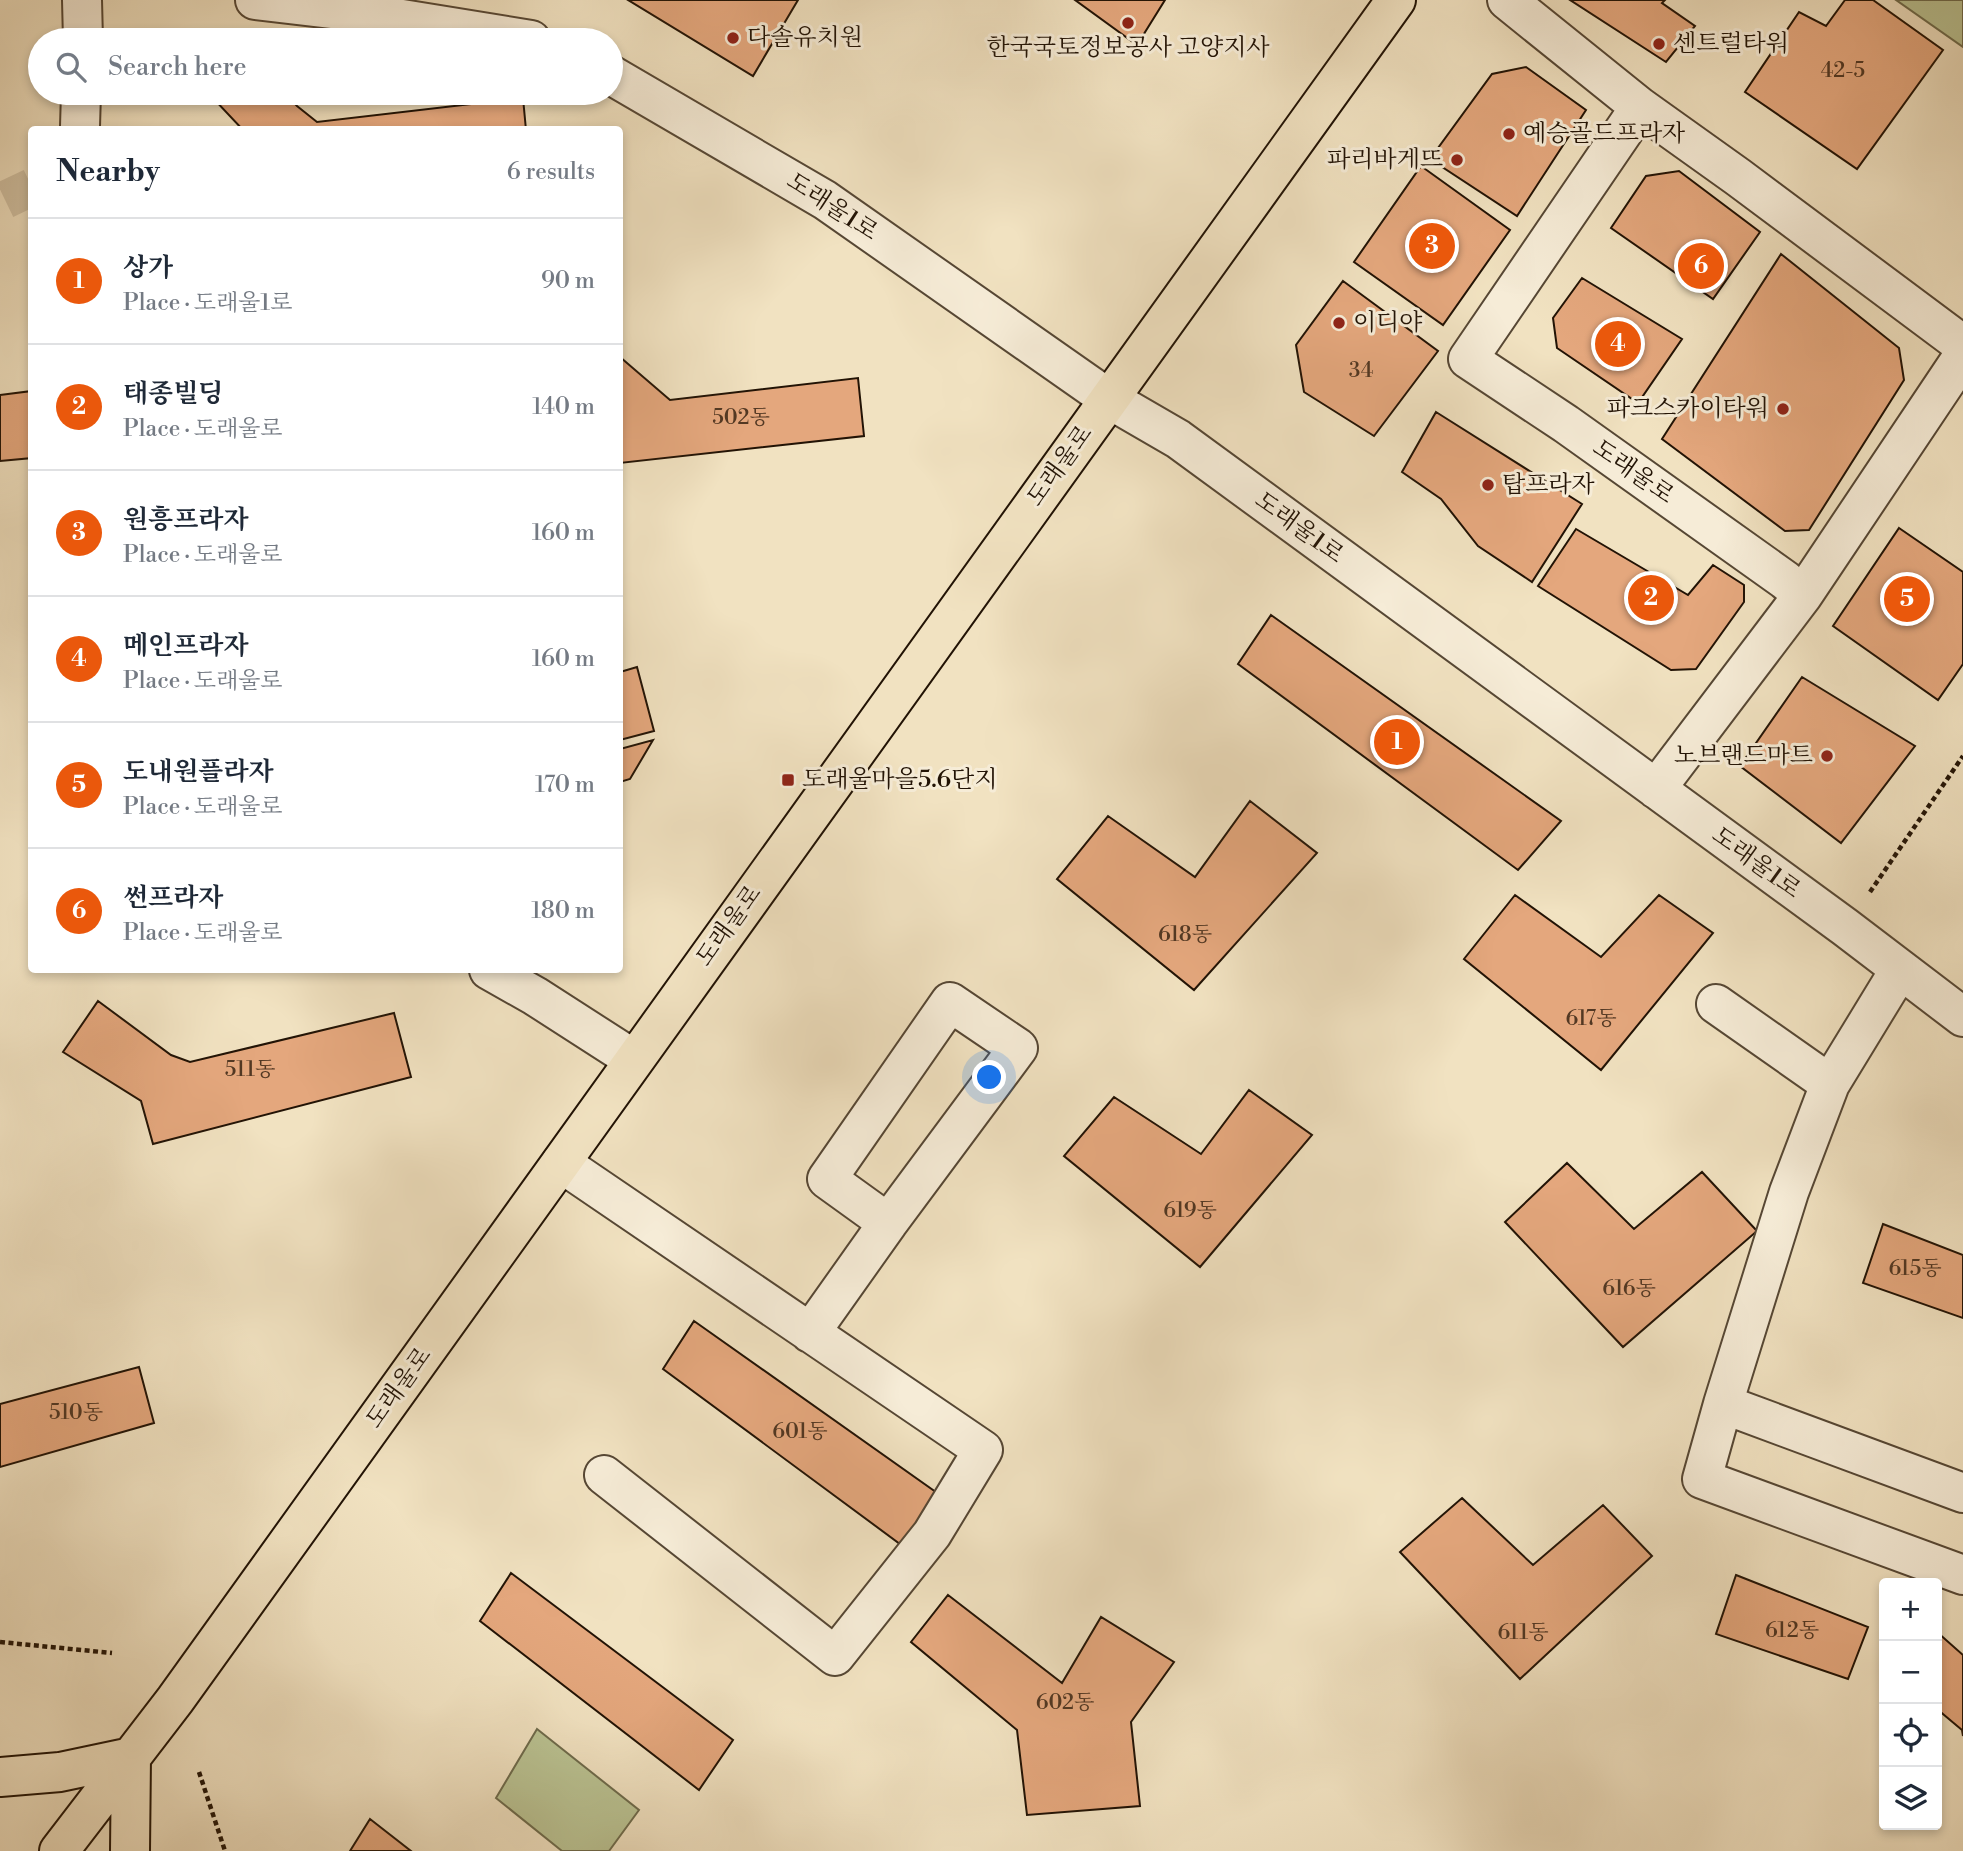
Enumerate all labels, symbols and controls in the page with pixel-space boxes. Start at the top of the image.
marker: 한국국토정보공사 고양지사 [1120,15,1136,31]
place label: 다솔유치원 [747,23,863,53]
search box [28,28,623,105]
place label: 센트럴타워 [1673,29,1789,59]
marker: 다솔유치원 [725,30,741,46]
place label: 한국국토정보공사 고양지사 [986,33,1270,63]
marker: 센트럴타워 [1651,36,1667,52]
icon: search [52,48,90,86]
text: Search here [108,51,247,83]
house number: 42-5 [1821,58,1865,84]
place label: 예승골드프라자 [1523,119,1685,149]
marker: 예승골드프라자 [1501,126,1517,142]
place label: 파리바게뜨 [1327,145,1443,175]
marker: 파리바게뜨 [1449,152,1465,168]
text: Nearby [56,153,160,191]
text: 6 results [507,158,595,186]
street label: 도래울1로 [781,166,883,248]
pin: 3 [1409,220,1455,272]
pin: 6 [1678,240,1724,292]
text: 상가 [123,252,173,284]
text: 1 [73,267,85,295]
text: 90 m [541,267,595,295]
text: Place · 도래울1로 [123,289,293,317]
place label: 이디야 [1353,308,1423,338]
marker: 이디야 [1331,315,1347,331]
pin: 4 [1595,318,1641,370]
house number: 34 [1349,358,1373,384]
text: 태종빌딩 [123,378,223,410]
text: 2 [72,393,86,421]
text: 140 m [532,393,595,421]
place label: 파크스카이타워 [1607,394,1769,424]
marker: 파크스카이타워 [1775,401,1791,417]
house number: 502동 [712,405,770,431]
text: Place · 도래울로 [123,415,283,443]
street label: 도래울로 [1021,420,1099,512]
street label: 도래울로 [1586,433,1680,511]
place label: 탑프라자 [1502,470,1595,500]
marker: 탑프라자 [1480,477,1496,493]
street label: 도래울1로 [1248,486,1350,570]
text: 원흥프라자 [123,504,249,536]
text: 3 [72,519,86,547]
text: 160 m [532,519,595,547]
text: Place · 도래울로 [123,541,283,569]
pin: 2 [1628,572,1674,624]
pin: 5 [1884,573,1930,625]
text: 메인프라자 [123,630,249,662]
text: 4 [71,645,87,673]
text: 160 m [532,645,595,673]
text: Place · 도래울로 [123,667,283,695]
pin: 1 [1374,716,1420,768]
place label: 노브랜드마트 [1674,741,1813,771]
marker: 노브랜드마트 [1819,748,1835,764]
text: 도내원플라자 [123,756,274,788]
place label: 도래울마을5.6단지 [802,765,997,795]
text: 5 [72,771,86,799]
text: 170 m [535,771,595,799]
marker: 도래울마을5.6단지 [780,772,796,788]
text: Place · 도래울로 [123,793,283,821]
street label: 도래울1로 [1705,821,1807,905]
street label: 도래울로 [690,880,768,972]
text: 썬프라자 [123,882,223,914]
text: 6 [72,897,86,925]
text: 180 m [531,897,595,925]
text: Place · 도래울로 [123,919,283,947]
house number: 618동 [1158,922,1212,948]
house number: 617동 [1566,1006,1616,1032]
house number: 511동 [225,1057,275,1083]
your location [972,1060,1006,1094]
house number: 619동 [1163,1198,1217,1224]
house number: 615동 [1888,1256,1942,1282]
house number: 616동 [1602,1276,1656,1302]
street label: 도래울로 [360,1342,438,1434]
house number: 510동 [49,1400,103,1426]
house number: 601동 [772,1419,828,1445]
map controls [1879,1578,1942,1830]
button: + [1879,1578,1942,1641]
house number: 612동 [1765,1618,1819,1644]
house number: 611동 [1497,1620,1549,1646]
button: − [1879,1641,1942,1704]
house number: 602동 [1036,1690,1094,1716]
button: locate [1879,1704,1942,1767]
button: layers [1879,1767,1942,1830]

